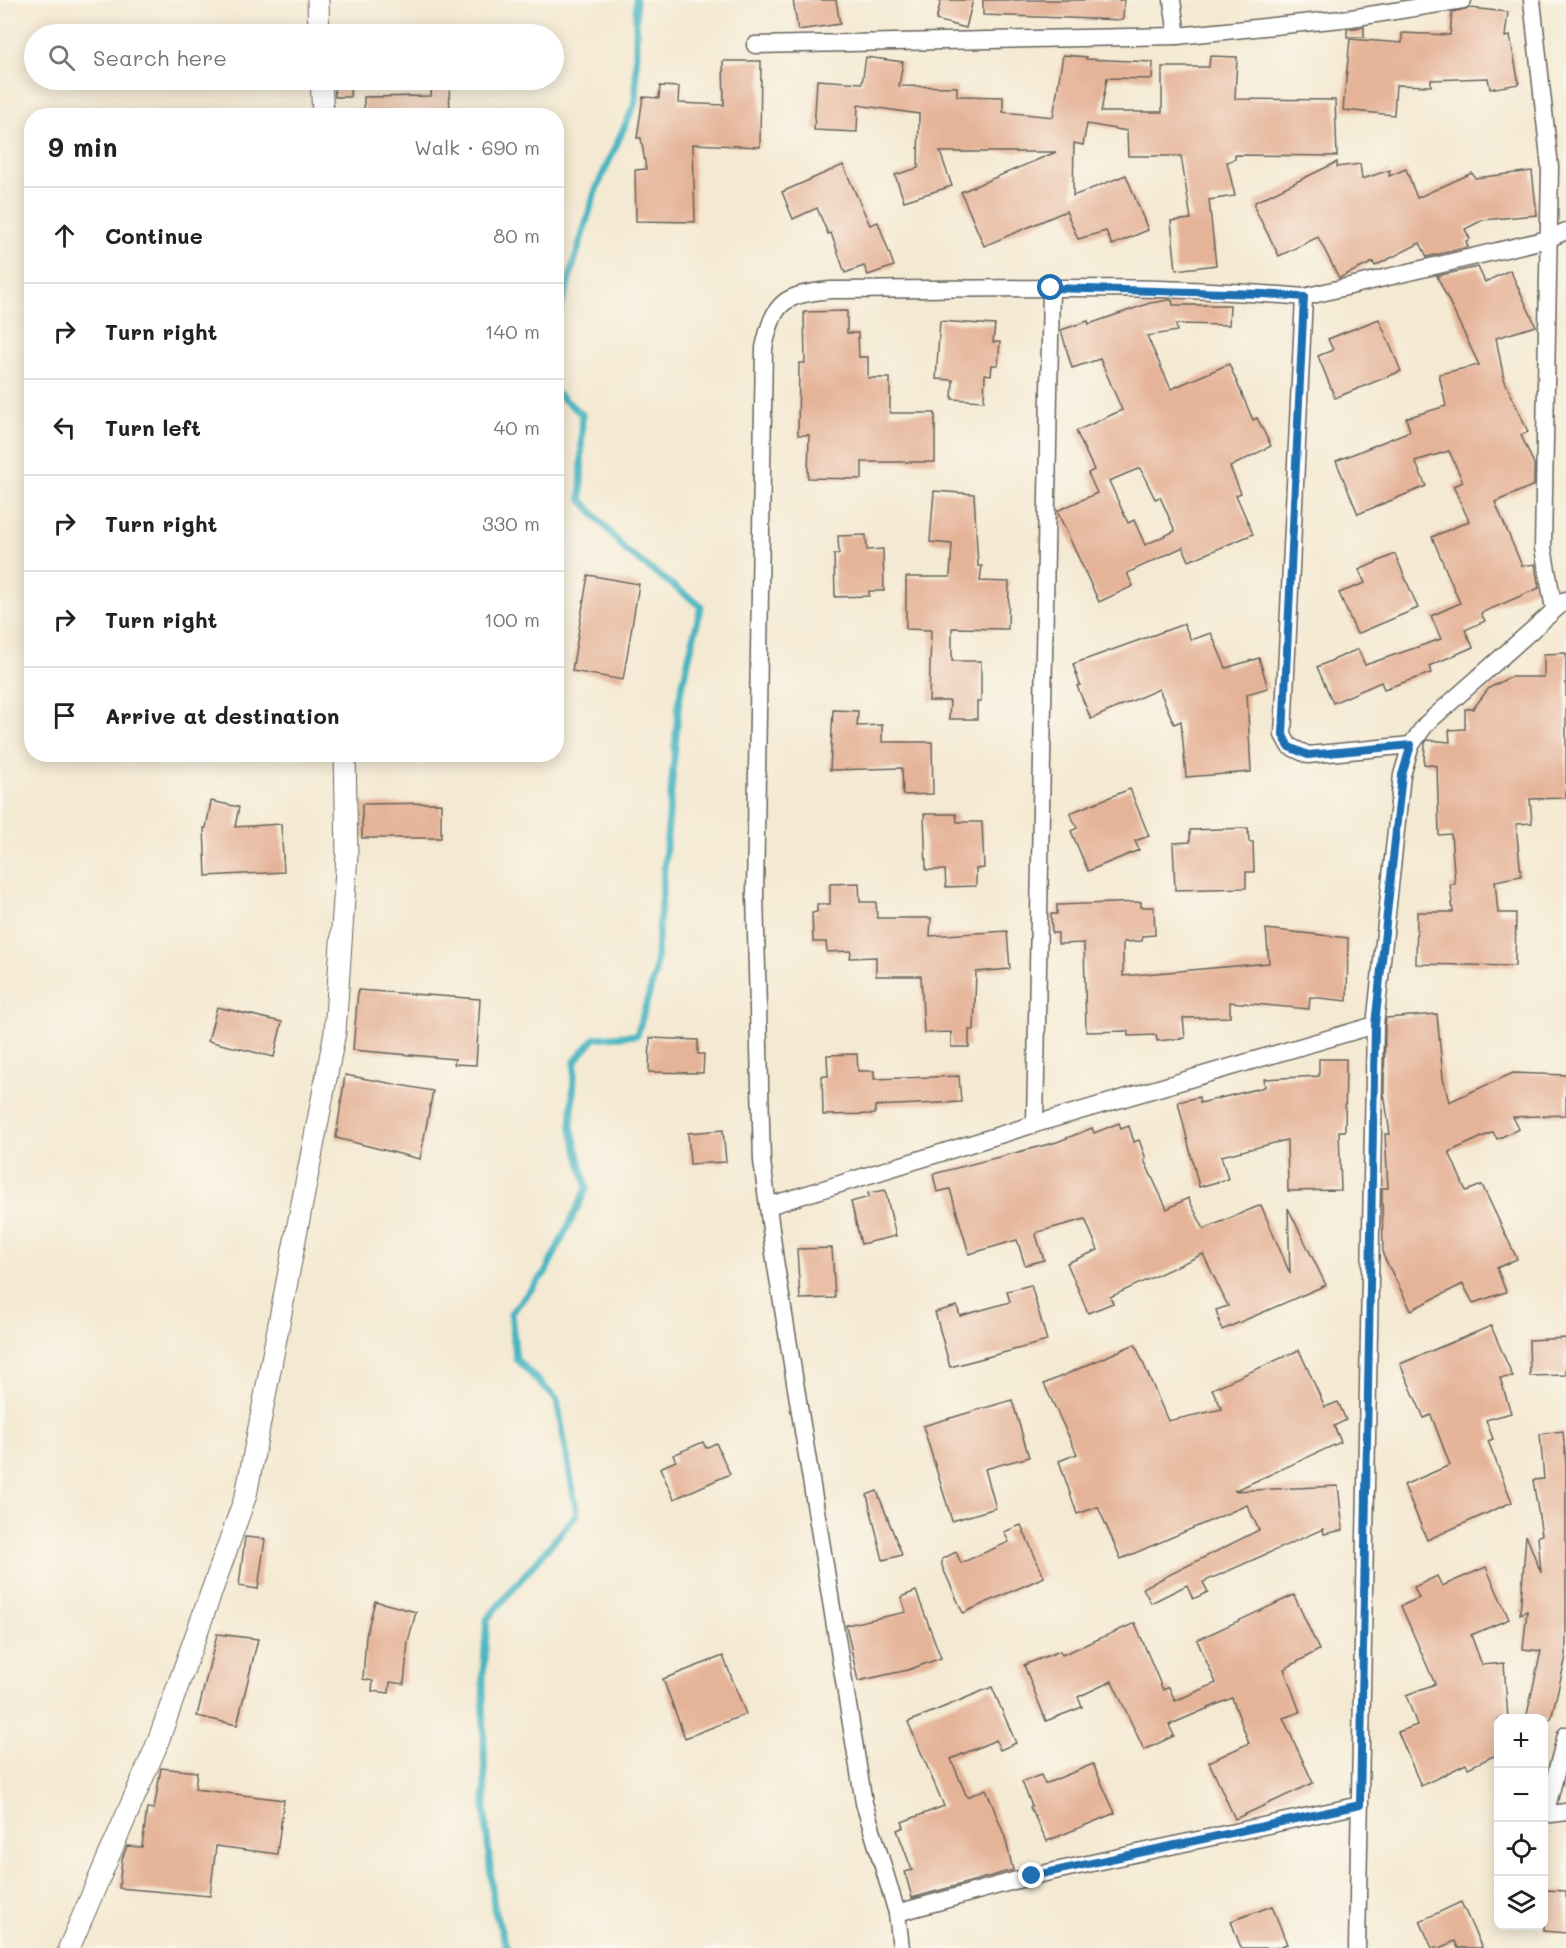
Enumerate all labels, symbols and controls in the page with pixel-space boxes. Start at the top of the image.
search box [24,24,564,90]
icon: search [45,41,78,74]
text: Search here [93,43,227,72]
text: 9 min [48,130,117,164]
text: Walk · 690 m [414,134,540,160]
icon: ahead [48,219,81,252]
text: Continue [105,221,203,250]
text: 80 m [493,222,540,248]
route start [1037,274,1063,300]
icon: right [48,315,81,348]
text: Turn right [105,317,217,346]
text: 140 m [485,318,540,344]
icon: left [48,411,81,444]
text: Turn left [105,413,201,442]
text: 40 m [494,414,540,440]
icon: right [48,507,81,540]
text: Turn right [105,509,217,538]
text: 330 m [482,510,540,536]
icon: right [48,603,81,636]
text: Turn right [105,605,217,634]
text: 100 m [484,606,540,632]
icon: arrive [48,699,81,732]
text: Arrive at destination [105,701,340,730]
map controls [1494,1714,1548,1930]
button: + [1494,1714,1548,1768]
button: − [1494,1768,1548,1822]
button: locate [1494,1822,1548,1876]
route end [1018,1862,1044,1888]
button: layers [1494,1876,1548,1930]

